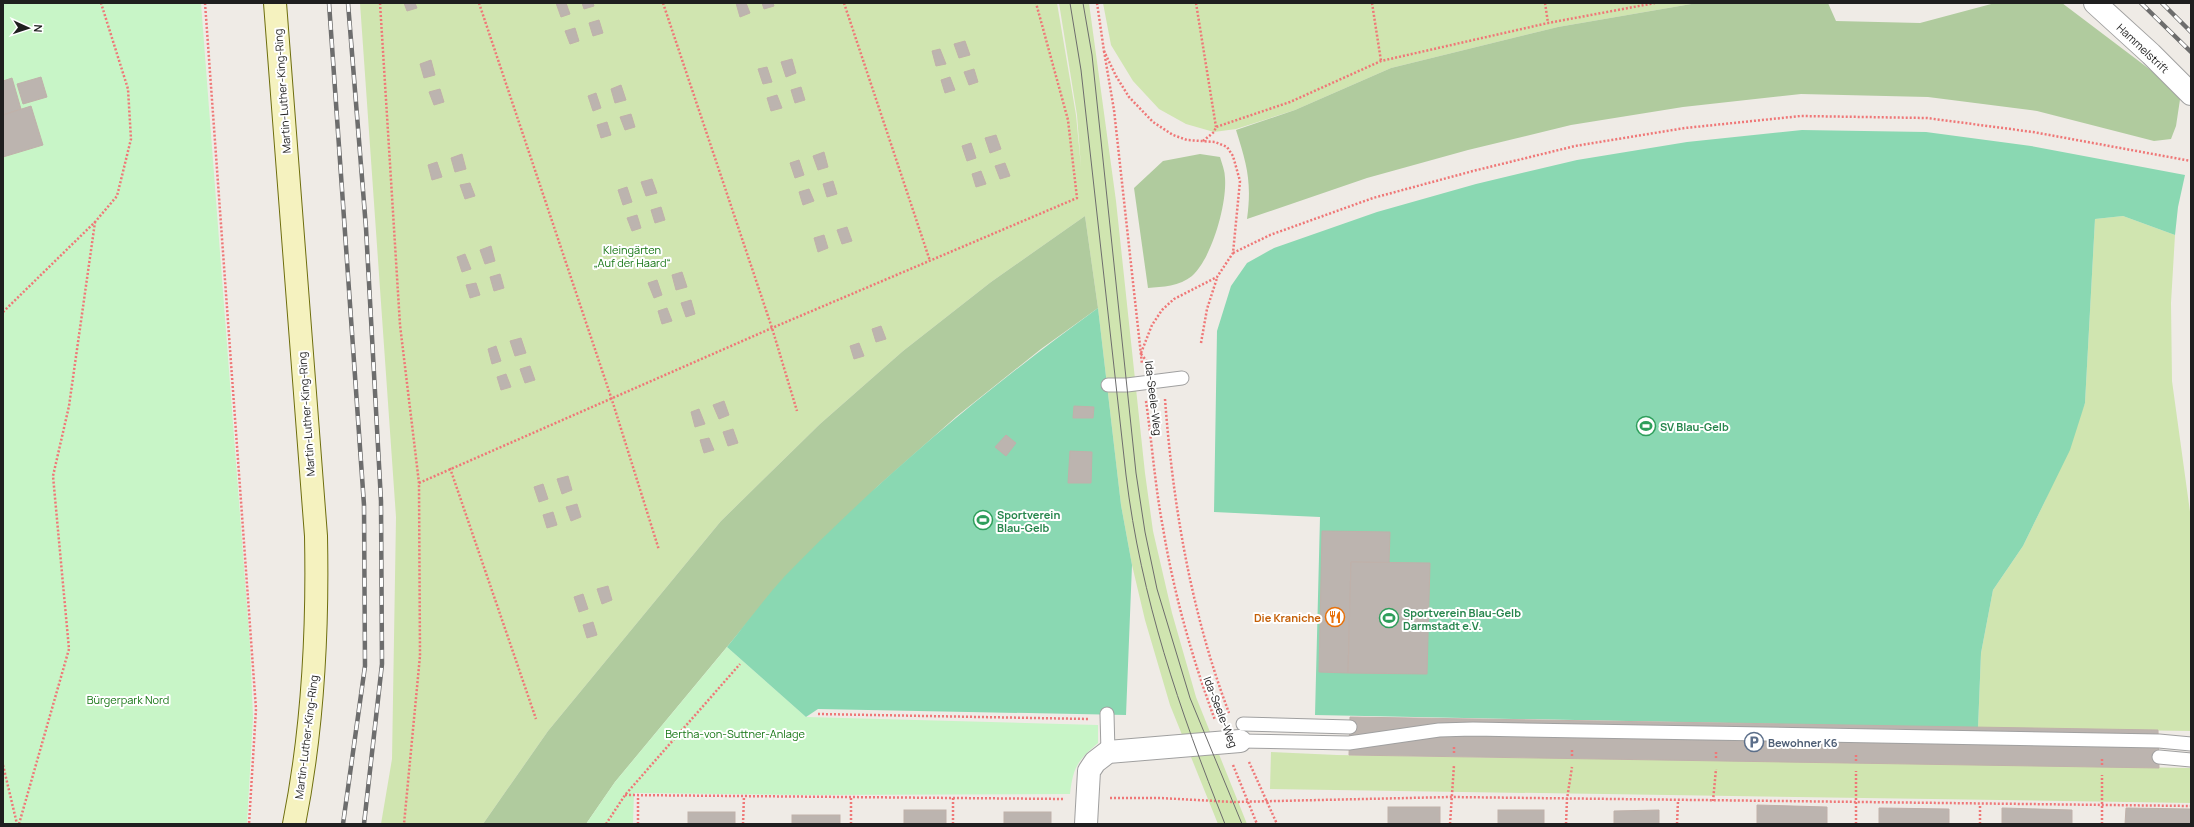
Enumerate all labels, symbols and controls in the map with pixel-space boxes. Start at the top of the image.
north arrow [8,8,48,48]
street label: Hammelstrift [2114,20,2172,76]
text: N [31,24,46,33]
street label: Martin-Luther-King-Ring [270,28,294,154]
park label: Kleingärten „Auf der Haard“ [593,242,671,270]
street label: Martin-Luther-King-Ring [294,351,318,477]
street label: Ida-Seele-Weg [1142,360,1166,436]
sports icon: SV Blau-Gelb [1635,415,1657,437]
place label: SV Blau-Gelb [1660,419,1729,434]
place label: Sportverein Blau-Gelb [997,507,1060,535]
sports icon: Sportverein Blau-Gelb [972,509,994,531]
place label: Sportverein Blau-Gelb Darmstadt e.V. [1403,605,1521,633]
restaurant icon: Die Kraniche [1324,606,1346,628]
sports icon: Sportverein Blau-Gelb Darmstadt e.V. [1378,607,1400,629]
place label: Die Kraniche [1254,610,1321,625]
street label: Martin-Luther-King-Ring [291,674,321,800]
street label: Ida-Seele-Weg [1201,674,1241,750]
park label: Bürgerpark Nord [87,692,169,707]
park label: Bertha-von-Suttner-Anlage [665,726,805,741]
parking icon: Bewohner K6 [1743,731,1765,753]
place label: Bewohner K6 [1768,735,1838,750]

